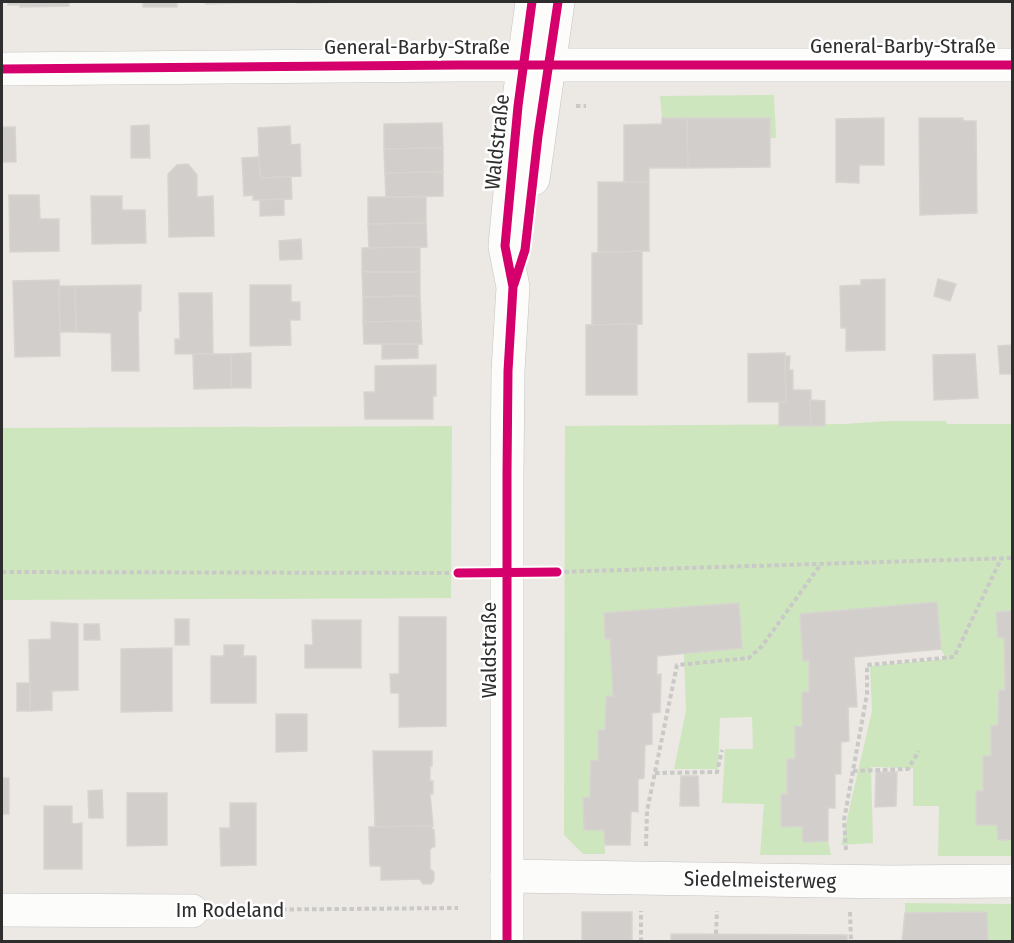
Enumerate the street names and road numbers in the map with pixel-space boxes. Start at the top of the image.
street label: General-Barby-Straße [810,33,996,59]
street label: General-Barby-Straße [324,34,510,60]
street label: Waldstraße [479,93,515,191]
street label: Waldstraße [476,602,502,698]
street label: Siedelmeisterweg [684,866,836,894]
street label: Im Rodeland [176,897,284,923]

